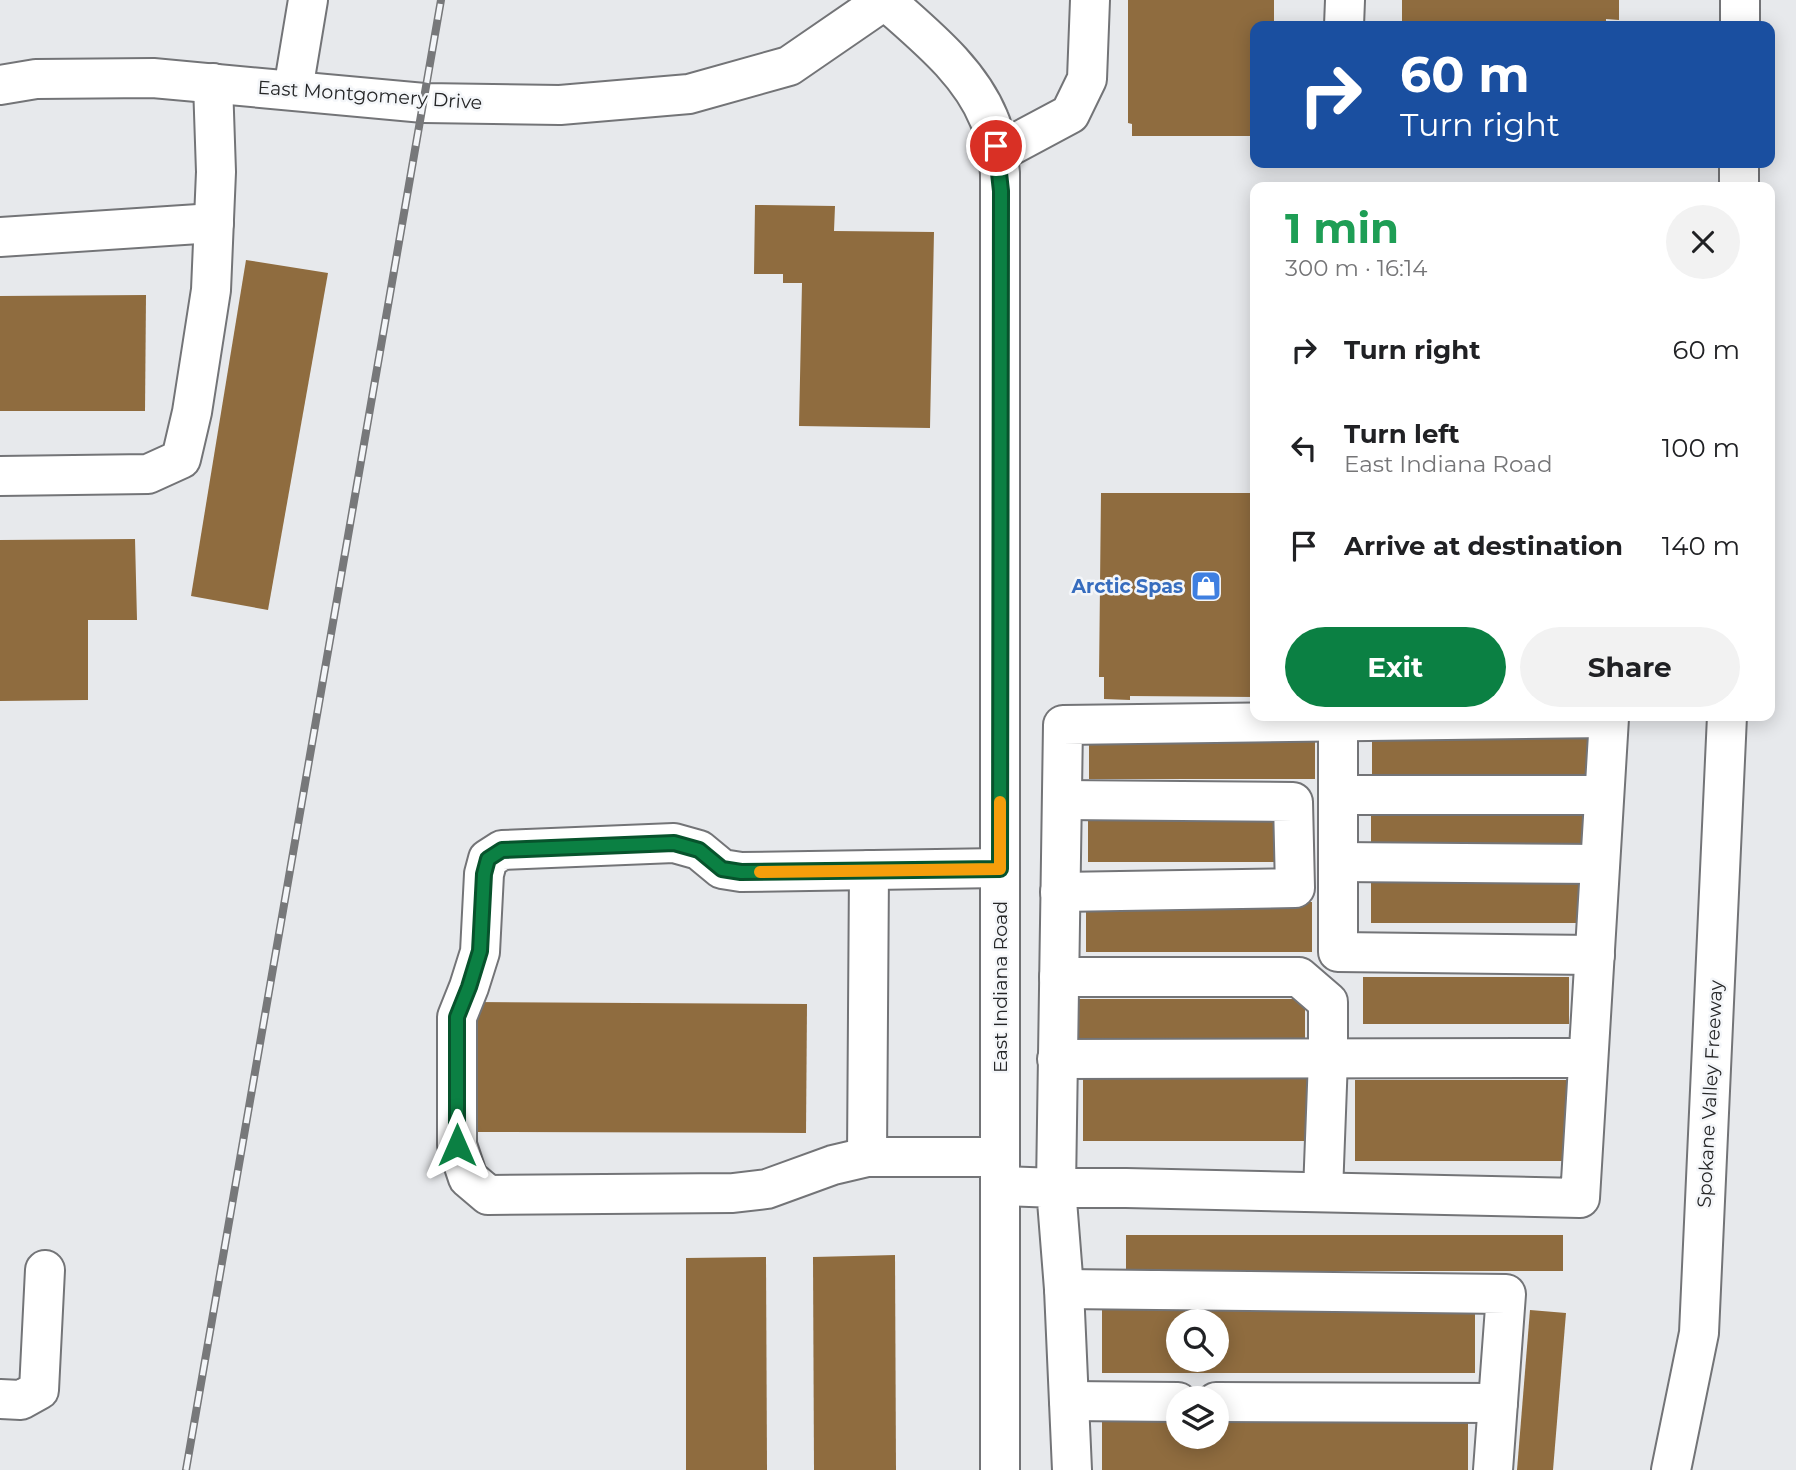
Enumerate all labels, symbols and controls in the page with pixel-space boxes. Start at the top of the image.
text: 60 m [1400,45,1530,104]
icon: right [1285,49,1376,140]
street label: East Montgomery Drive [257,76,483,114]
text: Turn right [1400,105,1560,144]
pin [966,116,1026,176]
icon: arrive [977,127,1015,165]
text: 1 min [1285,202,1399,254]
button: close [1666,205,1740,279]
text: 300 m · 16:14 [1285,254,1427,282]
icon: right [1285,331,1323,369]
text: Turn right [1344,334,1480,366]
text: 60 m [1673,334,1740,366]
text: Turn left [1344,418,1460,450]
icon: left [1285,429,1323,467]
text: 100 m [1662,432,1740,464]
text: East Indiana Road [1344,450,1553,478]
icon: arrive [1285,527,1323,565]
text: Arrive at destination [1344,530,1623,562]
text: 140 m [1662,530,1740,562]
shop icon: Arctic Spas [1189,569,1223,603]
place label: Arctic Spas [1071,575,1183,598]
button: Exit [1285,627,1506,707]
button: Share [1520,627,1740,707]
street label: East Indiana Road [989,901,1012,1073]
street label: Spokane Valley Freeway [1693,979,1727,1208]
position arrow [420,1108,494,1182]
map controls [1166,1309,1229,1449]
button: search [1166,1309,1229,1372]
button: layers [1166,1386,1229,1449]

